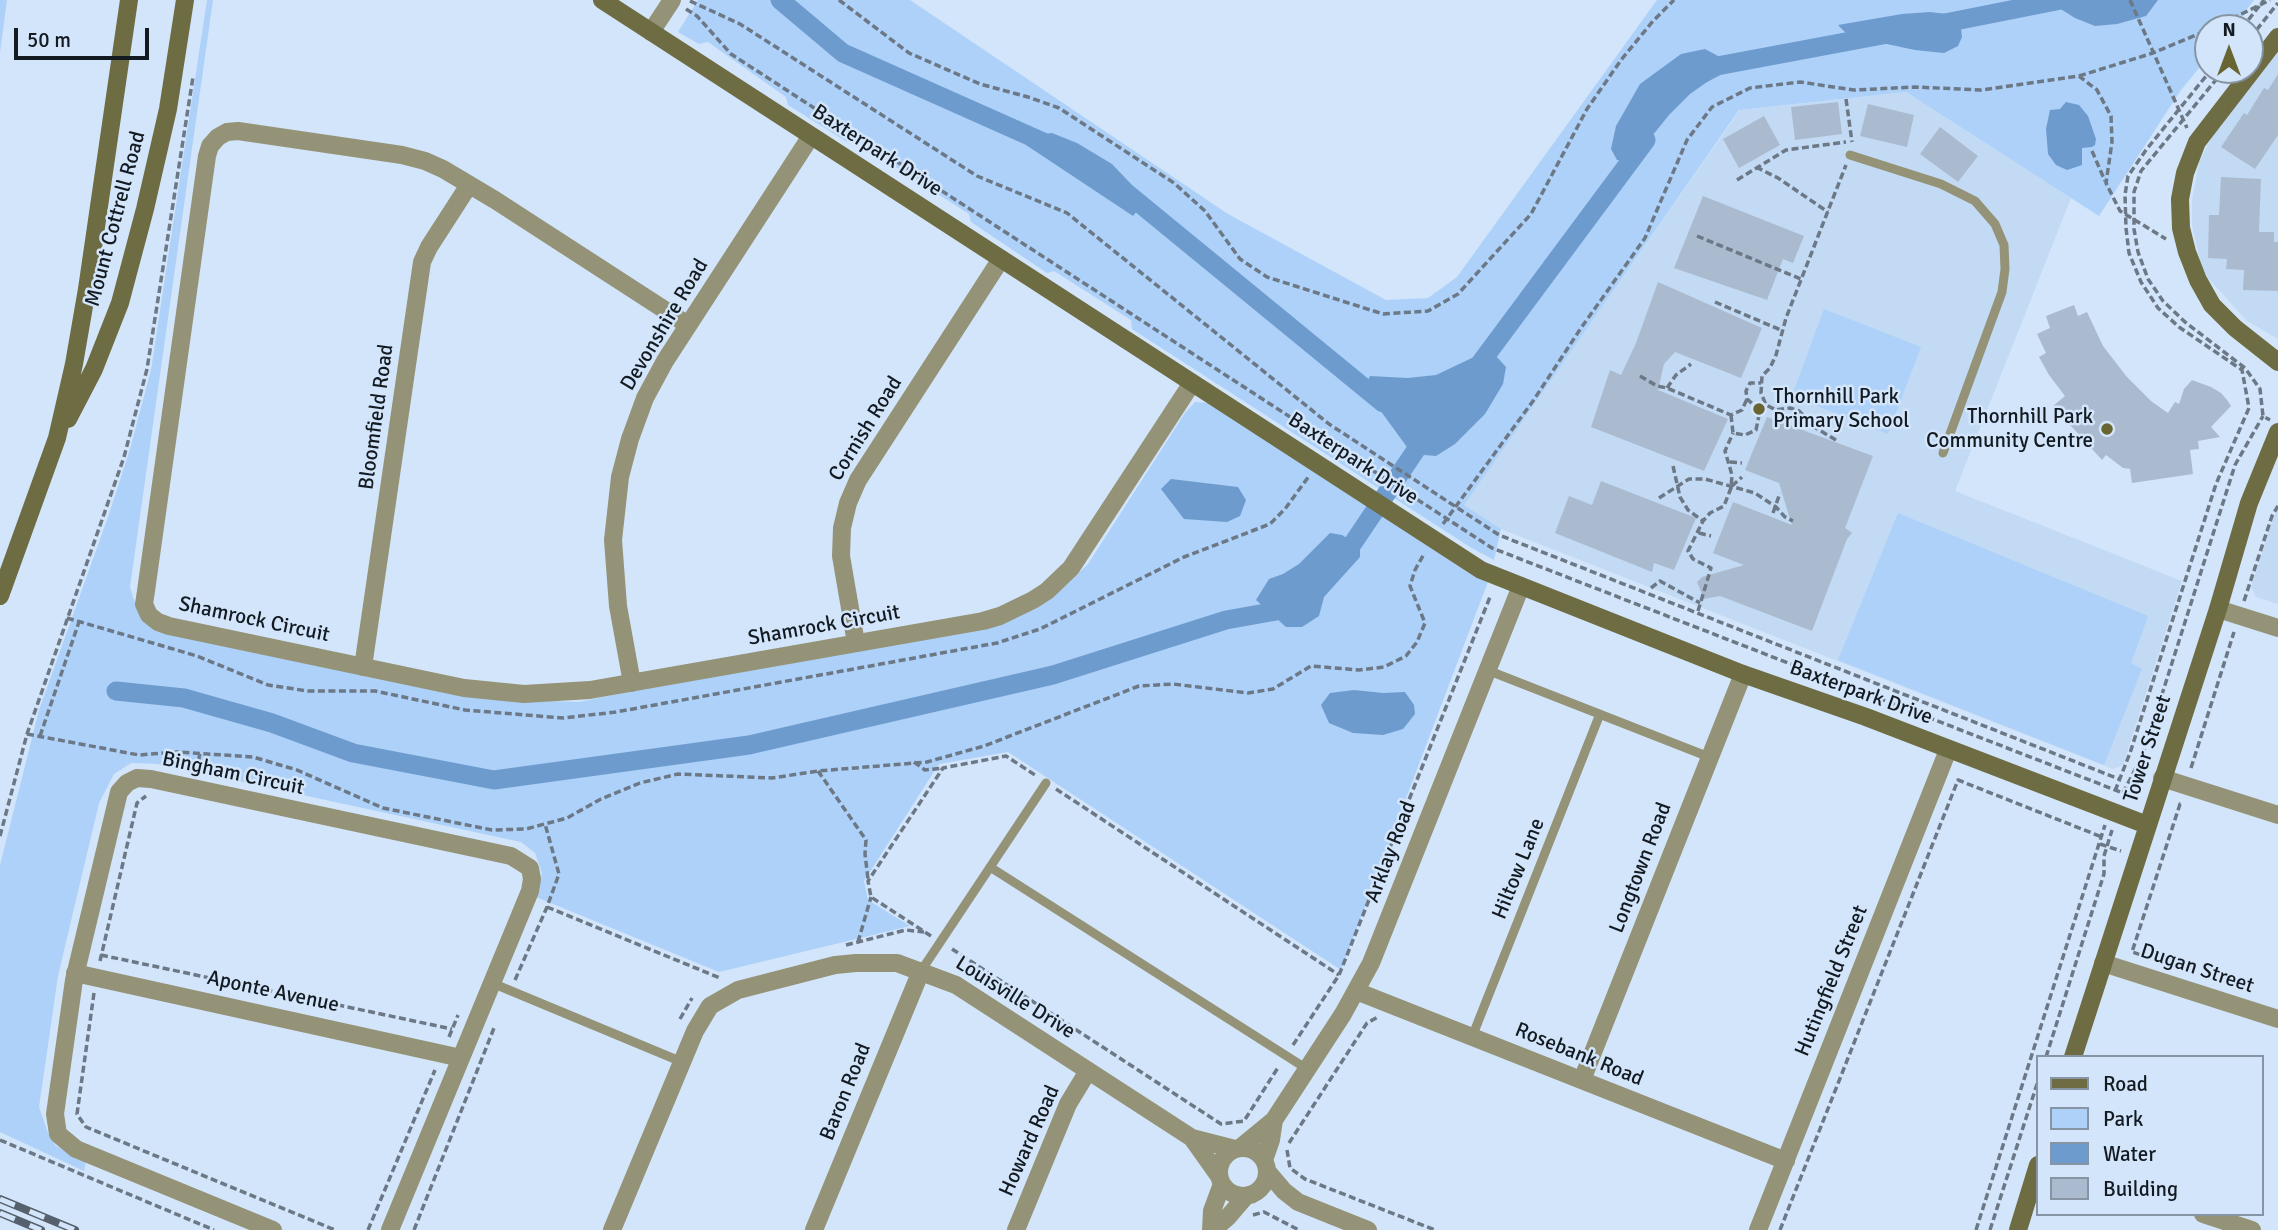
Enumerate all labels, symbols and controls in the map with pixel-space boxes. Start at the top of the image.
scale bar [18,14,152,58]
north arrow [2194,14,2264,84]
text: N [2222,18,2236,42]
text: 50 m [27,27,71,53]
street label: Baxterpark Drive [807,100,947,202]
street label: Mount Cottrell Road [81,129,151,309]
street label: Devonshire Road [616,255,714,395]
street label: Bloomfield Road [354,343,400,491]
street label: Cornish Road [824,372,908,486]
place label: Thornhill Park Primary School [1773,384,1909,434]
marker: Thornhill Park Primary School [1751,401,1767,417]
place label: Thornhill Park Community Centre [1926,404,2093,454]
street label: Baxterpark Drive [1283,408,1423,510]
marker: Thornhill Park Community Centre [2099,421,2115,437]
street label: Shamrock Circuit [176,592,332,648]
street label: Shamrock Circuit [746,600,902,652]
street label: Baxterpark Drive [1786,655,1936,731]
street label: Tower Street [2119,692,2177,806]
street label: Bingham Circuit [160,747,306,801]
street label: Arklay Road [1360,798,1422,906]
street label: Longtown Road [1605,799,1677,937]
street label: Hiltow Lane [1487,815,1551,923]
street label: Hutingfield Street [1790,902,1874,1060]
street label: Dugan Street [2137,939,2257,999]
street label: Louisville Drive [950,951,1080,1045]
street label: Aponte Avenue [205,966,341,1018]
street label: Rosebank Road [1511,1018,1647,1092]
street label: Baron Road [815,1040,877,1144]
legend [2036,1055,2264,1216]
text: Road [2103,1071,2148,1097]
street label: Howard Road [994,1082,1066,1200]
text: Park [2103,1106,2143,1132]
text: Water [2103,1141,2156,1167]
text: Building [2103,1176,2178,1202]

